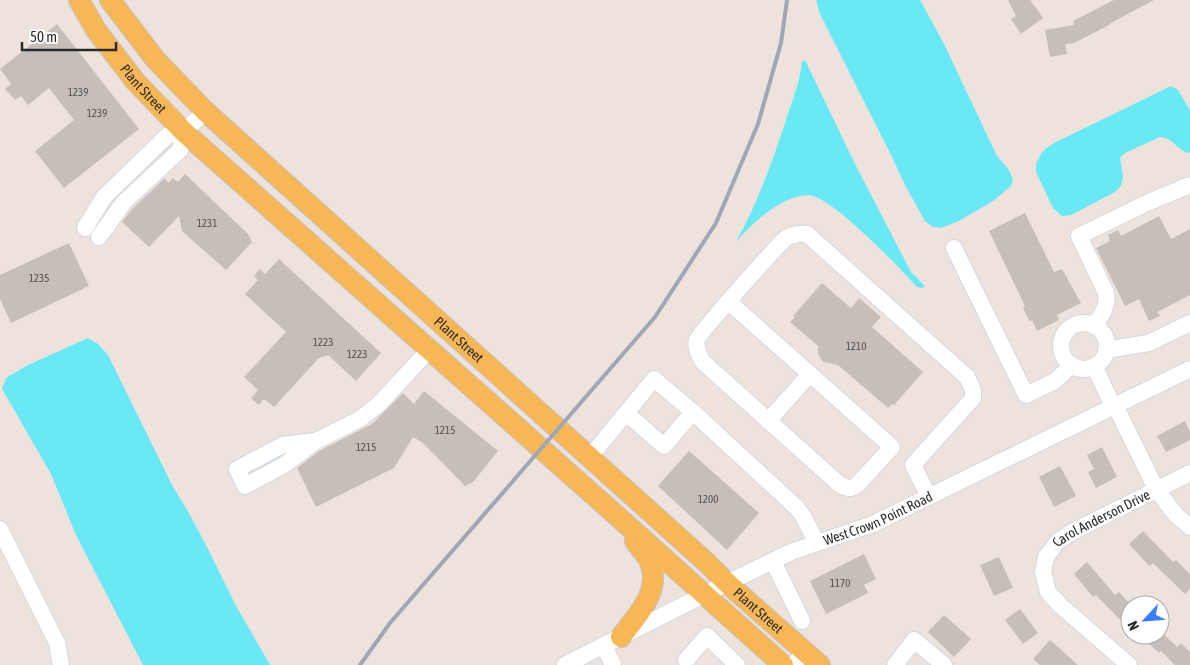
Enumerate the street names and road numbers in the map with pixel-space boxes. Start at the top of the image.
street label: Plant Street [117,61,170,117]
street label: Plant Street [431,313,487,366]
street label: Carol Anderson Drive [1049,486,1153,550]
street label: West Crown Point Road [821,488,935,548]
street label: Plant Street [730,585,786,637]

